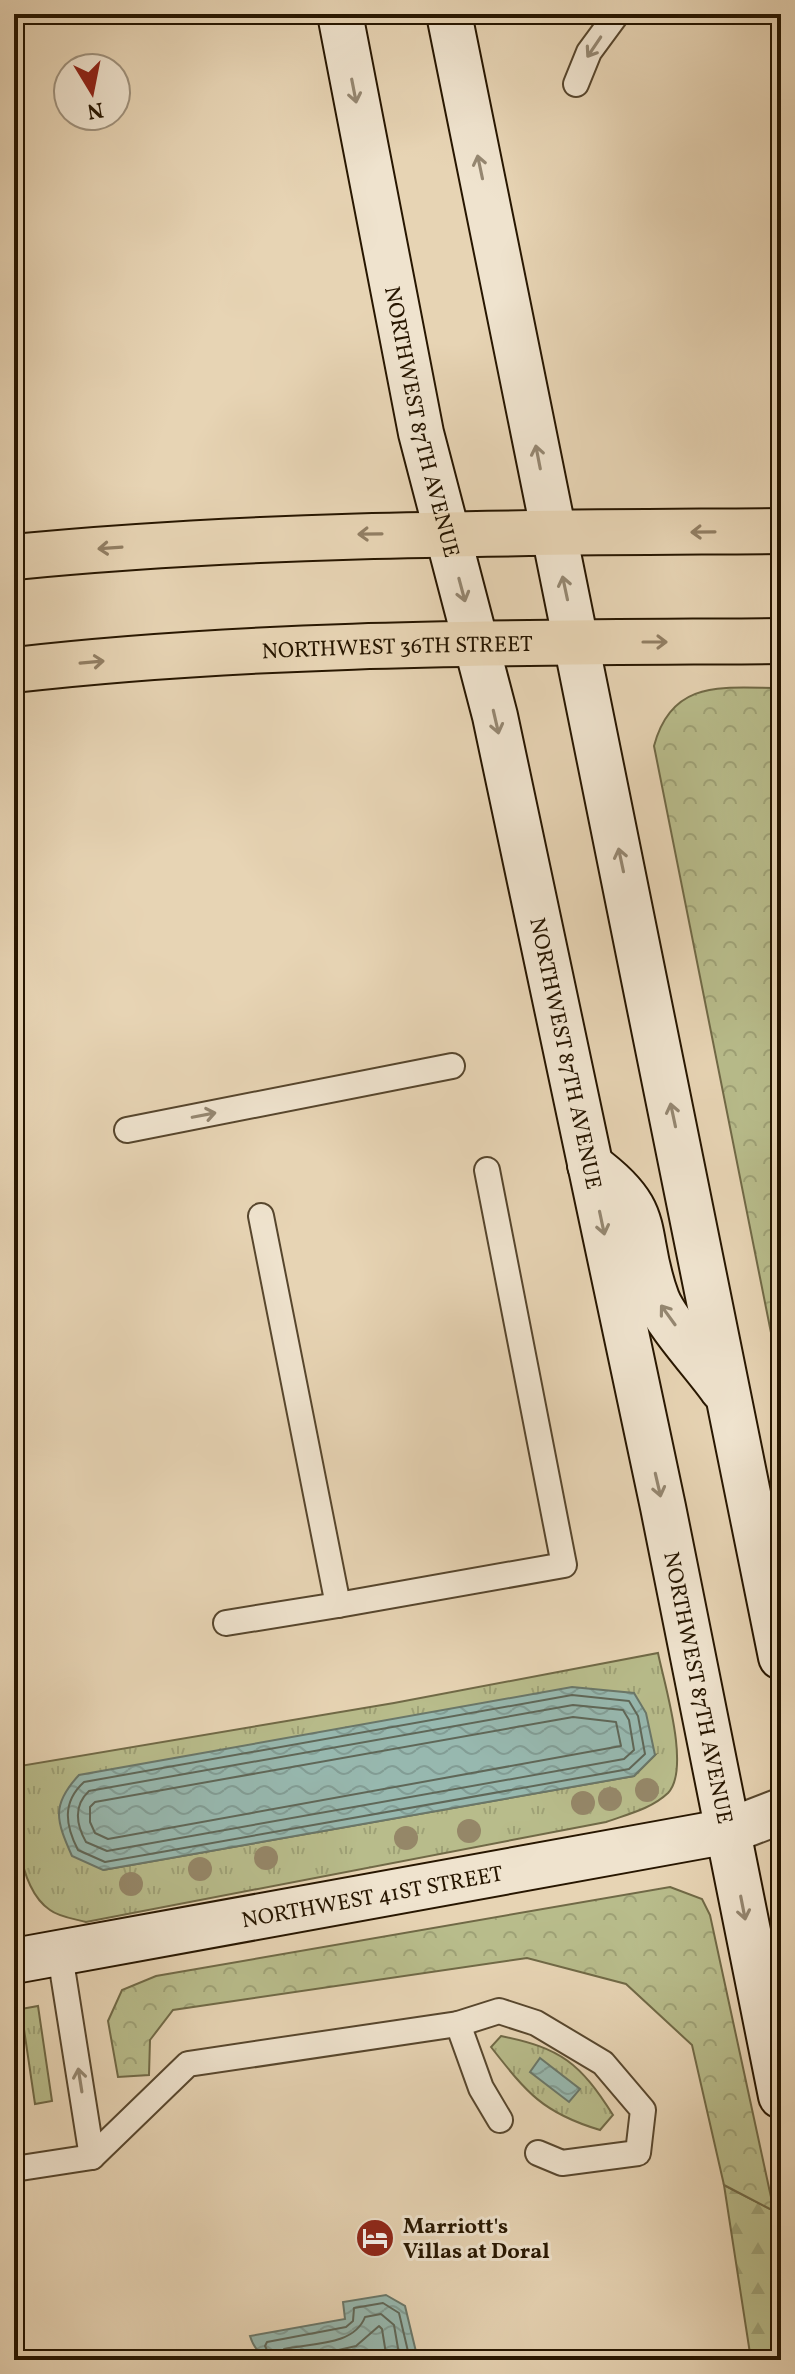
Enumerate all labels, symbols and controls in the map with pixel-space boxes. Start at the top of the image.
one-way arrow [586,36,602,58]
north arrow [52,52,132,132]
one-way arrow [347,77,362,103]
text: N [84,93,106,126]
one-way arrow [472,155,487,180]
street label: NORTHWEST 87TH AVENUE [375,284,466,561]
one-way arrow [530,444,545,470]
one-way arrow [690,524,717,539]
one-way arrow [357,527,384,542]
one-way arrow [97,541,124,556]
one-way arrow [557,576,572,601]
one-way arrow [456,577,471,602]
street label: NORTHWEST 36TH STREET [261,630,533,668]
one-way arrow [641,634,668,650]
one-way arrow [78,654,105,669]
one-way arrow [489,708,504,734]
one-way arrow [613,848,628,874]
street label: NORTHWEST 87TH AVENUE [520,915,608,1193]
one-way arrow [665,1103,680,1128]
one-way arrow [191,1107,216,1122]
one-way arrow [595,1209,610,1235]
one-way arrow [660,1305,676,1327]
one-way arrow [651,1472,666,1498]
street label: NORTHWEST 87TH AVENUE [654,1549,739,1827]
street label: NORTHWEST 41ST STREET [239,1859,506,1937]
one-way arrow [737,1895,752,1920]
one-way arrow [71,2068,86,2093]
place label: Marriott's Villas at Doral [403,2212,550,2268]
hotel icon: Marriott's Villas at Doral [354,2217,396,2259]

